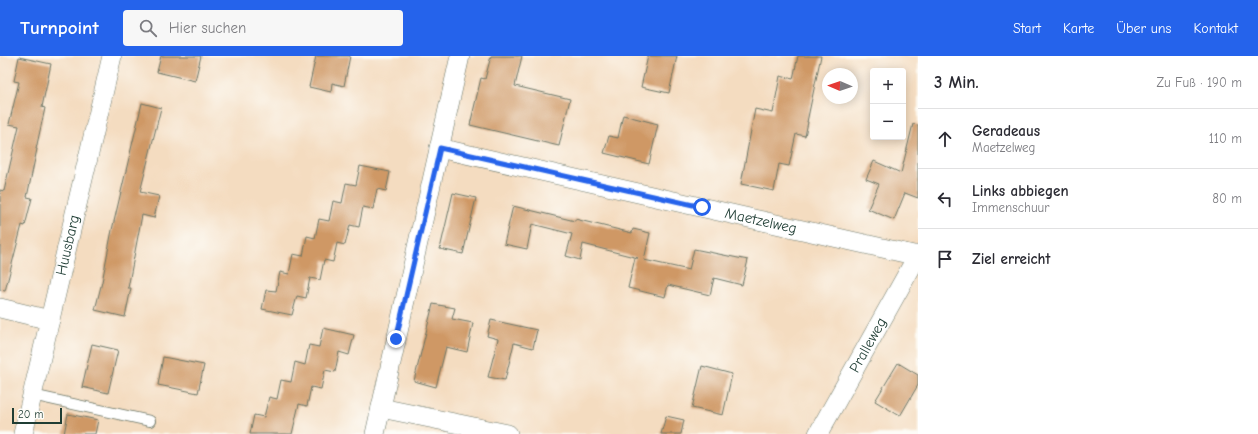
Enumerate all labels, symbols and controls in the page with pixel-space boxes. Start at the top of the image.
search box [123,10,403,46]
text: Turnpoint [20,17,99,39]
icon: search [137,17,159,39]
text: Hier suchen [169,19,246,37]
text: Start [1013,20,1041,37]
text: Karte [1063,20,1094,37]
text: Über uns [1116,20,1171,37]
text: Kontakt [1193,20,1238,37]
north arrow [822,68,858,104]
map controls [870,68,906,140]
button: + [870,68,906,104]
text: 3 Min. [934,73,979,92]
text: Zu Fuß · 190 m [1156,75,1242,90]
button: − [870,104,906,140]
text: Geradeaus [972,122,1040,140]
icon: ahead [934,128,956,150]
text: 110 m [1209,131,1242,146]
text: Maetzelweg [972,140,1035,155]
text: Links abbiegen [972,182,1069,200]
icon: left [934,188,956,210]
text: 80 m [1212,191,1242,206]
route start [693,198,711,216]
text: Immenschuur [972,200,1049,215]
street label: Maetzelweg [723,204,799,237]
street label: Huusbarg [52,213,83,277]
icon: arrive [934,248,956,270]
text: Ziel erreicht [972,250,1050,268]
street label: Pralleweg [845,314,890,376]
route end [387,330,405,348]
scale bar [12,406,62,425]
text: 20 m [18,408,43,421]

